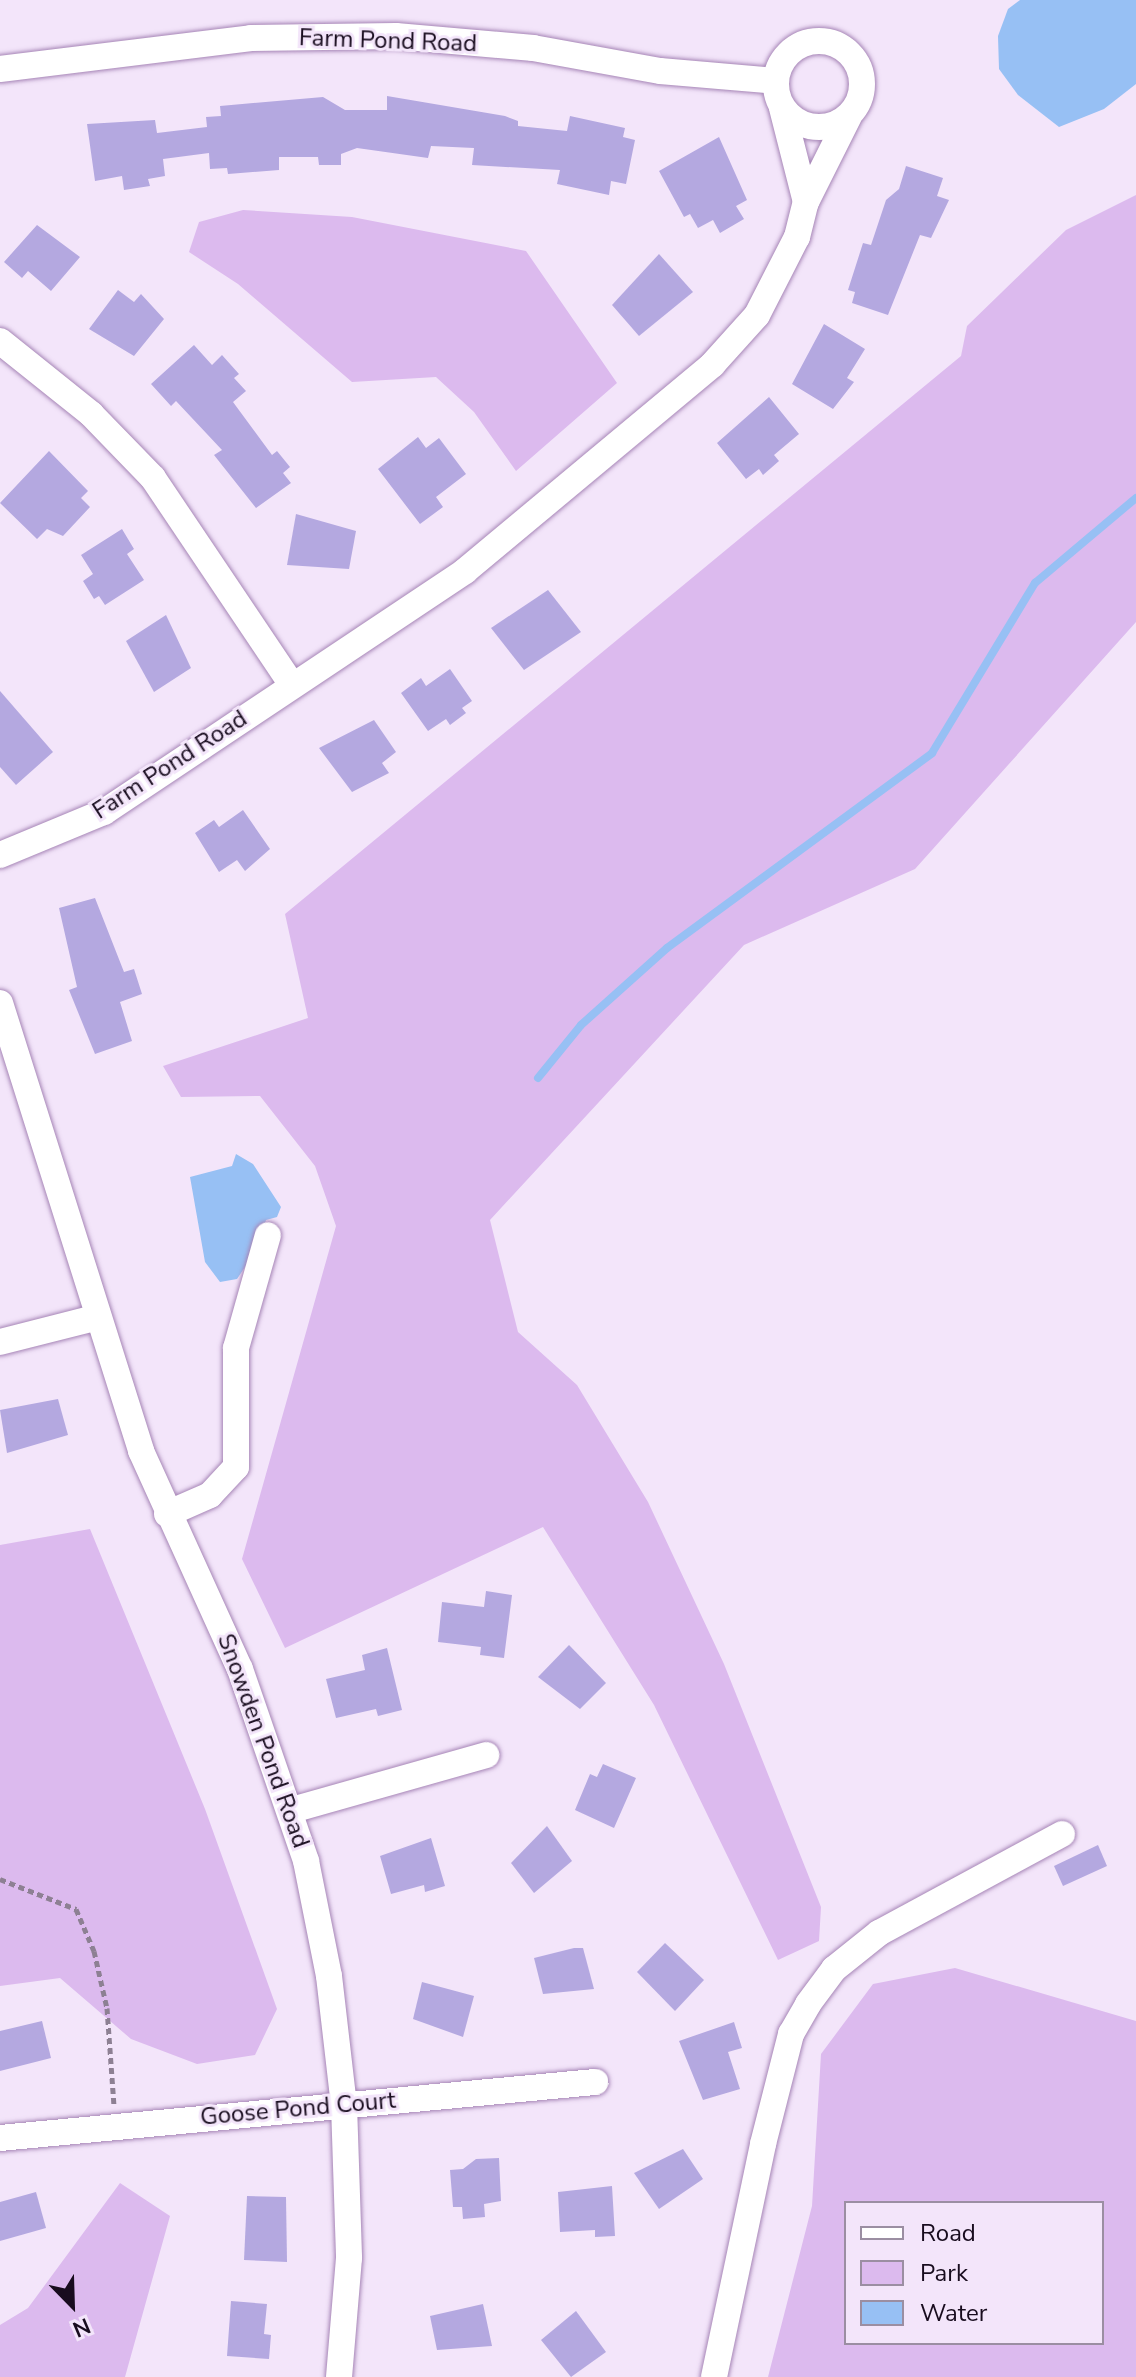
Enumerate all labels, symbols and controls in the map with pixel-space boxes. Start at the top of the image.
street label: Farm Pond Road [298,23,478,59]
street label: Farm Pond Road [87,704,253,826]
street label: Snowden Pond Road [211,1630,315,1852]
street label: Goose Pond Court [199,2086,397,2132]
legend [844,2201,1104,2345]
text: Road [920,2217,976,2249]
text: Park [920,2257,968,2289]
north arrow [32,2265,112,2345]
text: Water [920,2297,987,2329]
text: N [68,2310,95,2344]

